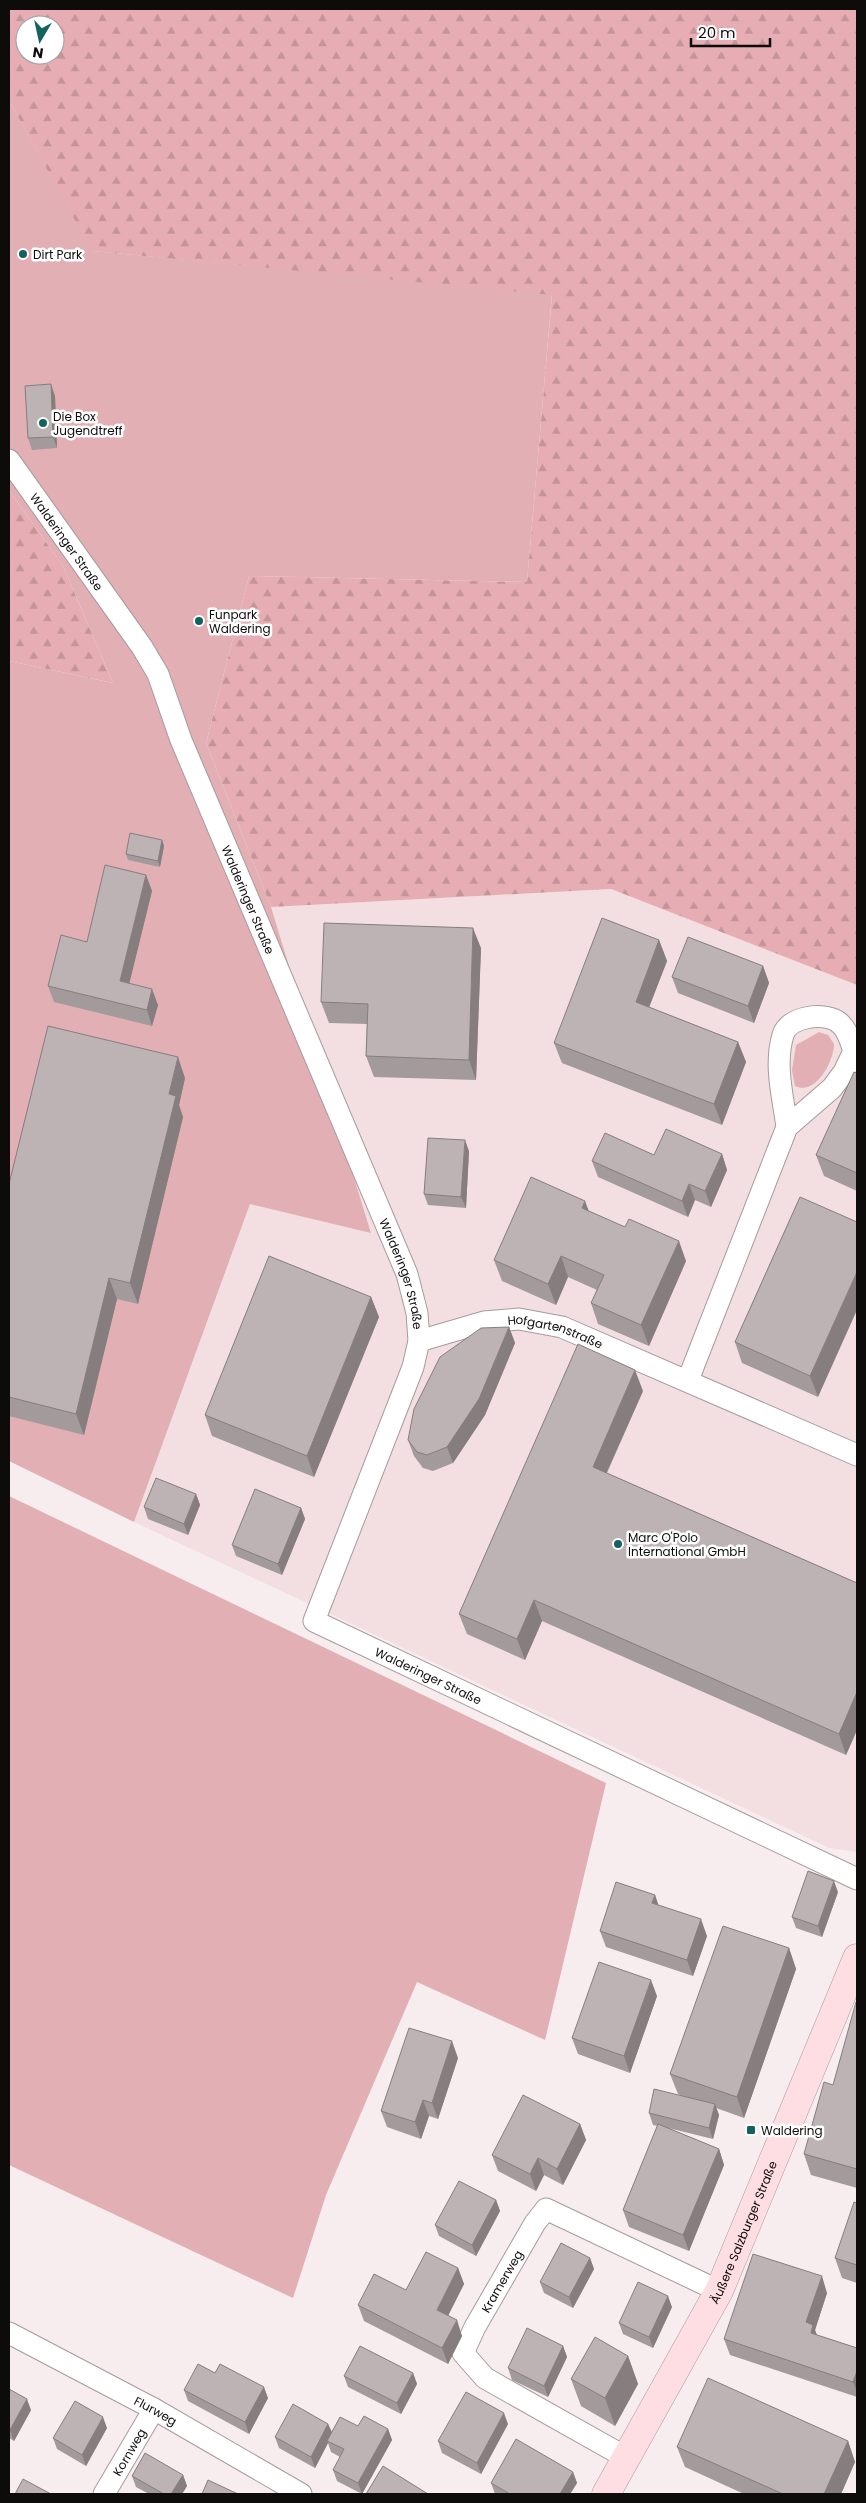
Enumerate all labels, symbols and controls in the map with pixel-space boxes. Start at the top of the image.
north arrow [15,15,65,65]
scale bar [691,15,770,47]
text: 20 m [698,22,736,43]
text: N [31,42,45,64]
place label: Dirt Park [33,246,83,263]
marker: Dirt Park [17,248,29,260]
place label: Die Box Jugendtreff [53,408,123,439]
marker: Die Box Jugendtreff [37,417,49,429]
street label: Walderinger Straße [26,489,108,594]
place label: Funpark Waldering [209,606,271,637]
marker: Funpark Waldering [193,615,205,627]
street label: Walderinger Straße [218,843,279,956]
street label: Walderinger Straße [376,1216,427,1330]
street label: Hofgartenstraße [507,1310,606,1352]
place label: Marc O'Polo International GmbH [628,1529,746,1560]
marker: Marc O'Polo International GmbH [612,1538,624,1550]
street label: Walderinger Straße [372,1643,485,1708]
place label: Waldering [761,2122,823,2139]
marker: Waldering [745,2124,757,2136]
street label: Äußere Salzburger Straße [705,2158,781,2307]
street label: Kramerweg [477,2247,526,2315]
street label: Flurweg [131,2392,180,2429]
street label: Kornweg [108,2425,149,2479]

